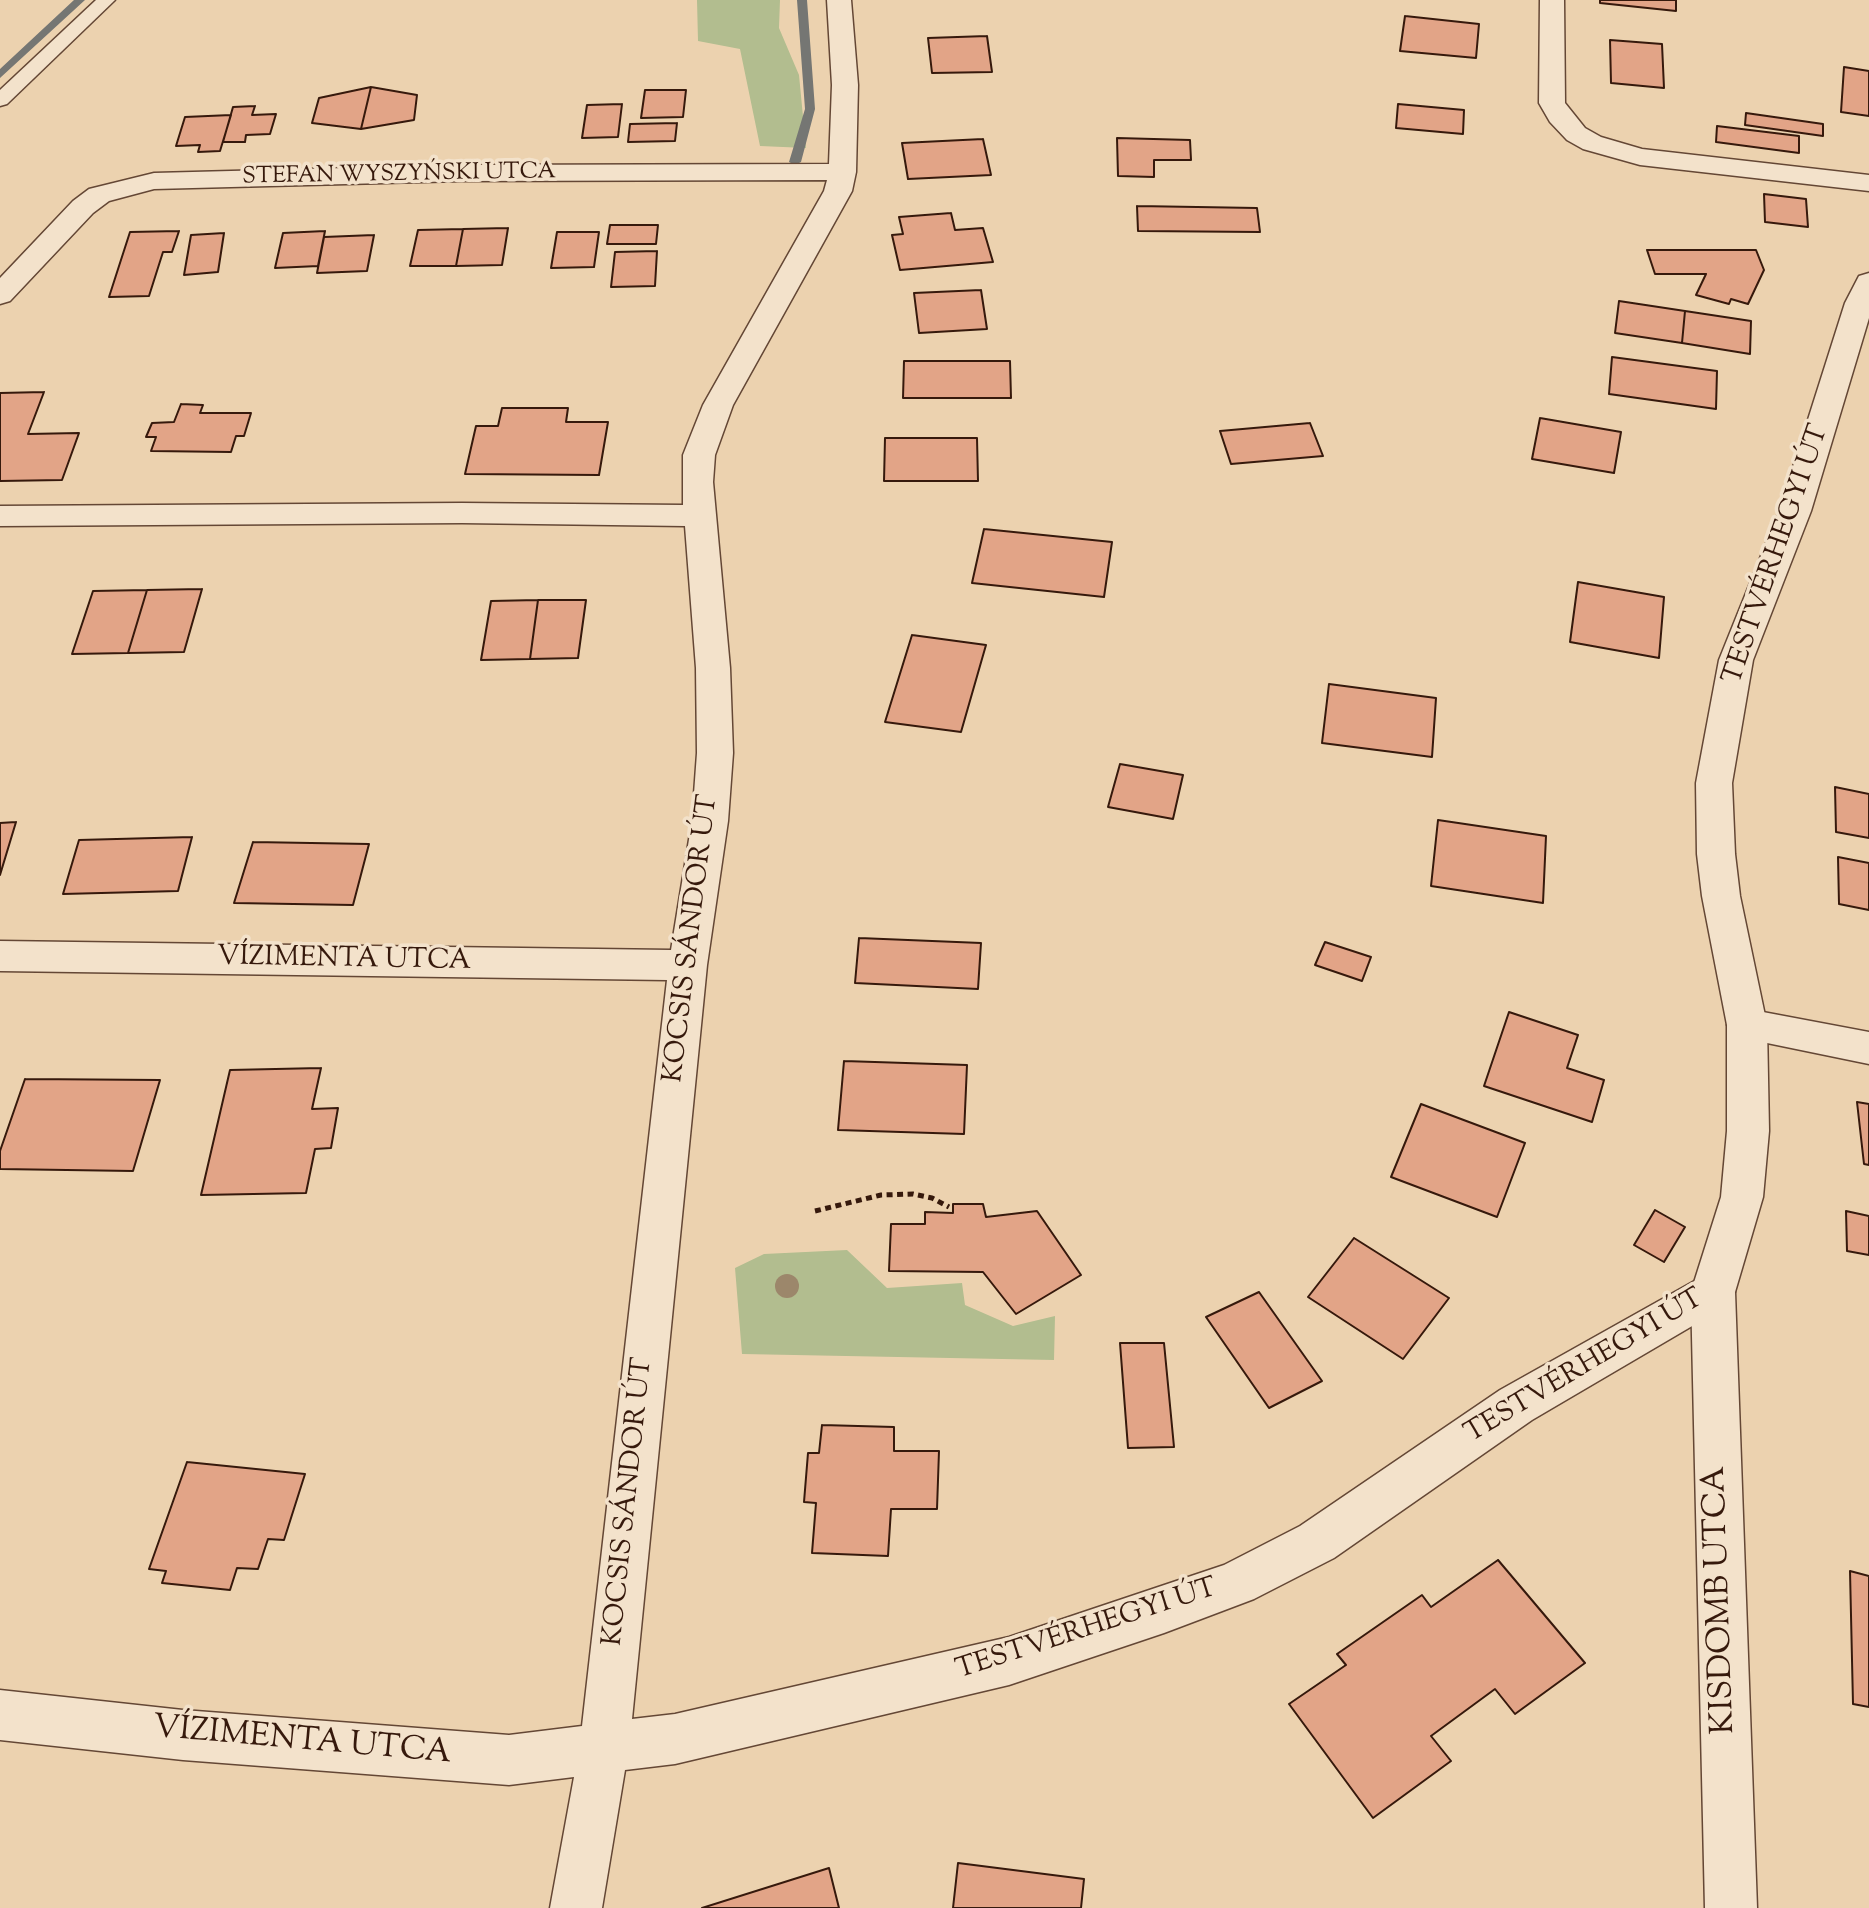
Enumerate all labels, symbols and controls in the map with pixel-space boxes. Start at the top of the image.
street label: STEFAN WYSZYŃSKI UTCA [242,159,556,193]
street label: TESTVÉRHEGYI ÚT [1718,421,1838,689]
street label: KOCSIS SÁNDOR ÚT [659,793,727,1085]
street label: VÍZIMENTA UTCA [217,942,471,980]
street label: TESTVÉRHEGYI ÚT [1460,1284,1710,1452]
street label: KOCSIS SÁNDOR ÚT [598,1356,662,1648]
street label: KISDOMB UTCA [1698,1465,1746,1735]
street label: TESTVÉRHEGYI ÚT [952,1573,1222,1689]
street label: VÍZIMENTA UTCA [151,1710,453,1776]

